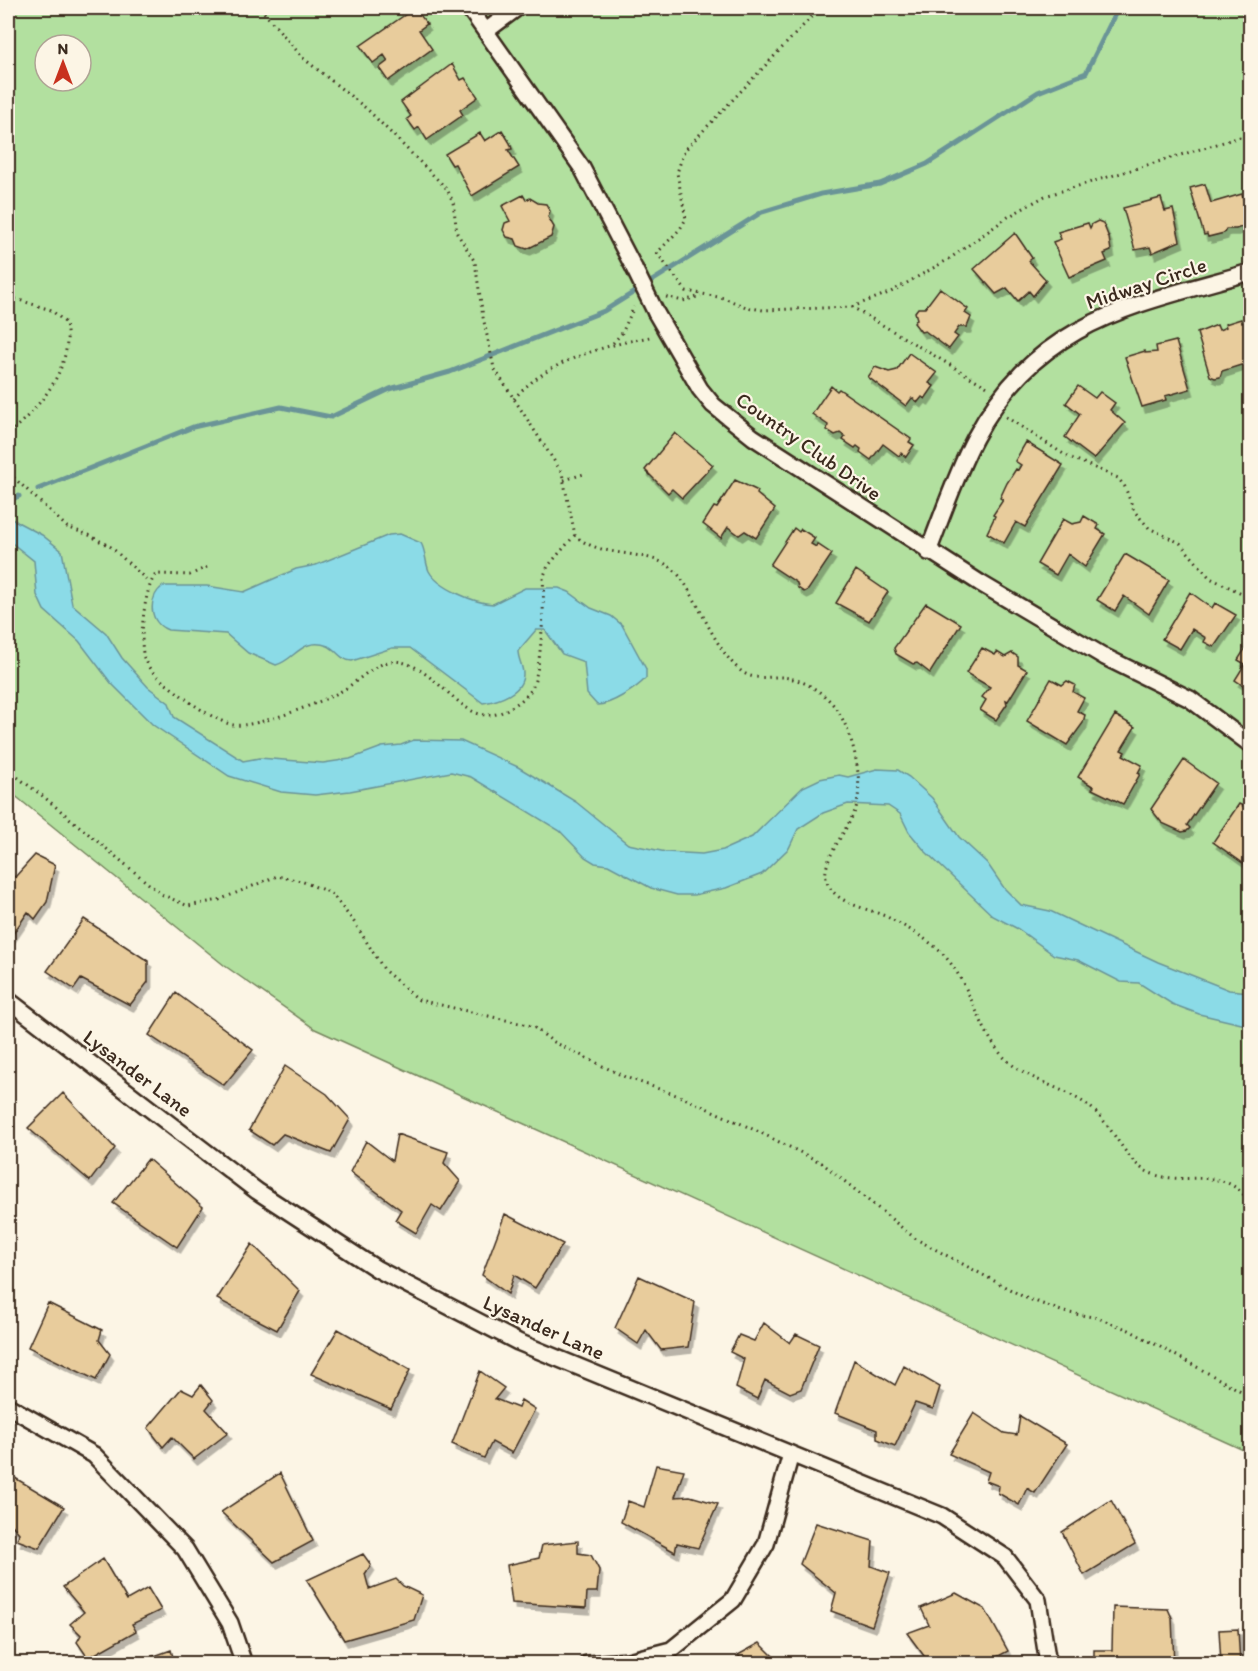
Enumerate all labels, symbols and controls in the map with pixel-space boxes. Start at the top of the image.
north arrow [33,33,93,93]
text: N [58,39,68,58]
street label: Midway Circle [1082,252,1210,314]
street label: Country Club Drive [731,386,887,506]
street label: Lysander Lane [79,1024,197,1122]
street label: Lysander Lane [480,1289,608,1365]

